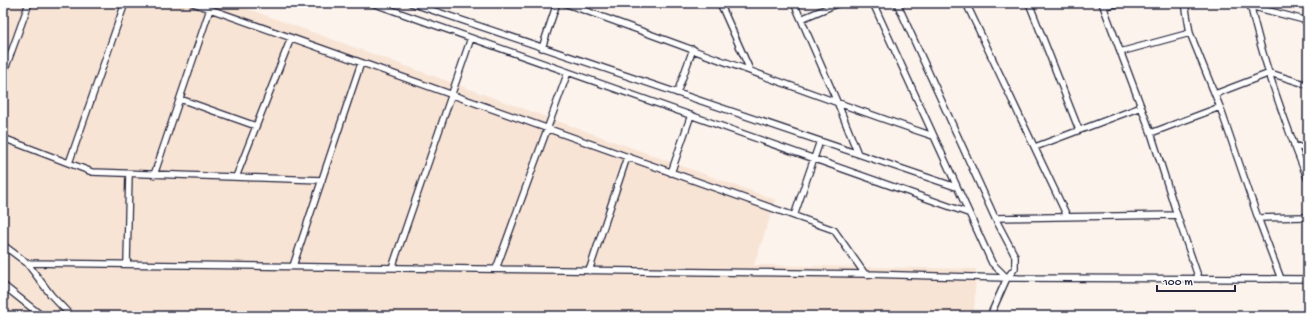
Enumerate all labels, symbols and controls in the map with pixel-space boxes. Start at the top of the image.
scale bar [1157,267,1235,293]
text: 100 m [1162,276,1193,290]

